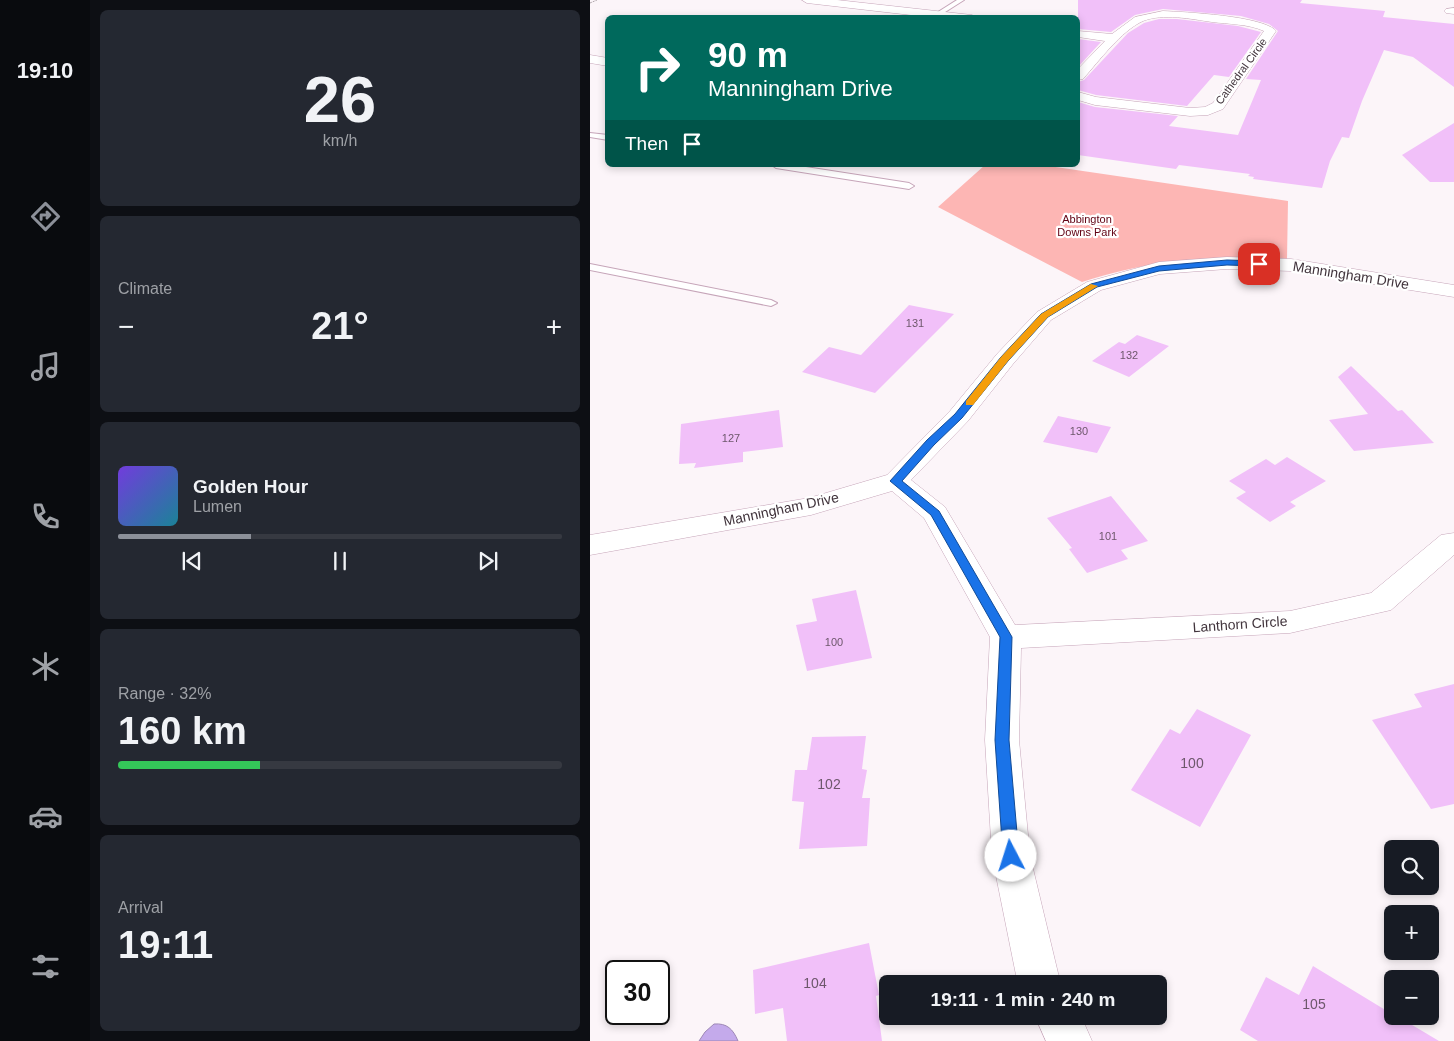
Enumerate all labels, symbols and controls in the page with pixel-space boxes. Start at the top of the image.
icon: right [625,35,690,100]
text: 90 m [708,35,788,74]
street label: Cathedral Circle [1213,36,1269,106]
text: 19:10 [17,58,73,83]
text: 26 [304,63,376,136]
text: Manningham Drive [708,76,893,101]
icon: arrive [678,130,706,158]
text: km/h [323,132,357,149]
text: Then [625,133,668,154]
icon: directions [28,199,63,234]
park label: Abbington Downs Park [1057,213,1117,238]
pin [1238,243,1280,285]
icon: arrive [1245,250,1273,278]
street label: Manningham Drive [1292,258,1410,292]
text: Climate [118,280,172,297]
text: 21° [311,305,369,347]
text: − [118,311,134,342]
text: + [546,311,562,342]
house number: 131 [906,317,924,329]
icon: music [28,349,63,384]
house number: 132 [1120,349,1138,361]
house number: 130 [1070,425,1088,437]
house number: 127 [722,432,740,444]
text: Golden Hour [193,476,308,497]
street label: Manningham Drive [722,489,840,529]
text: Lumen [193,498,242,515]
icon: phone [28,499,63,534]
house number: 101 [1099,530,1117,542]
icon: previous [178,547,206,575]
icon: pause [326,547,354,575]
icon: next [474,547,502,575]
street label: Lanthorn Circle [1192,613,1288,635]
house number: 100 [825,636,843,648]
icon: climate [28,649,63,684]
text: Range · 32% [118,685,211,702]
text: 160 km [118,710,247,752]
house number: 100 [1180,755,1204,771]
house number: 102 [817,776,841,792]
icon: car [28,799,63,834]
position arrow [984,829,1036,881]
map controls [1384,840,1439,1025]
button: search [1384,840,1439,895]
text: Arrival [118,899,163,916]
button: + [1384,905,1439,960]
text: 19:11 [118,924,213,966]
icon: filters [28,949,63,984]
speed limit sign: 30 [605,960,670,1025]
button: − [1384,970,1439,1025]
house number: 104 [803,975,827,991]
text: 19:11 · 1 min · 240 m [931,989,1115,1010]
house number: 105 [1302,996,1326,1012]

